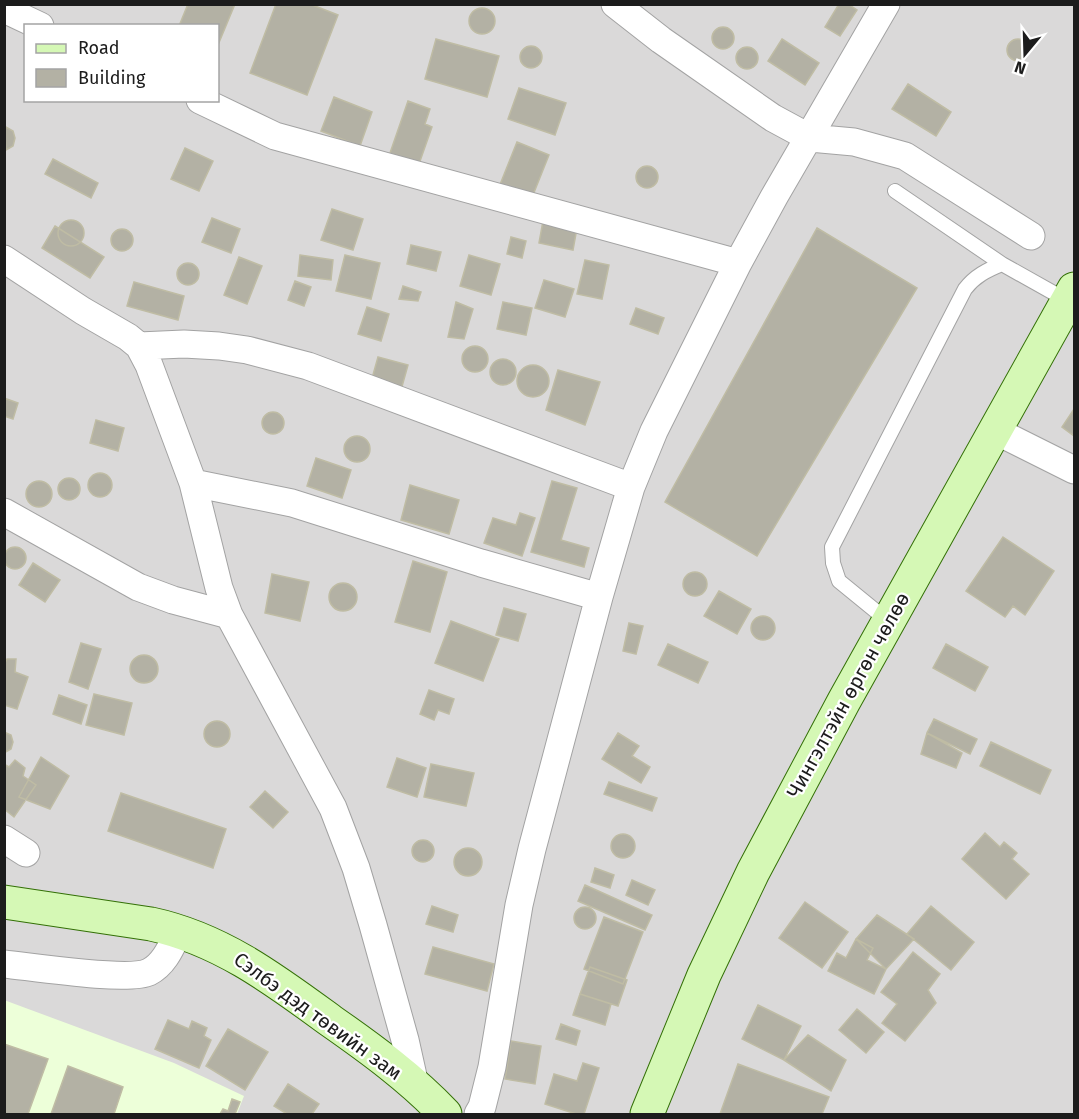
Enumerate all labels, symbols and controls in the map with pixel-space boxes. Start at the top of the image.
legend [24,24,219,102]
north arrow [995,24,1055,84]
text: Road [78,37,120,59]
text: N [1012,57,1028,78]
text: Building [78,67,146,89]
street label: Чингэлтэйн өргөн чөлөө [781,588,915,802]
street label: Сэлбэ дэд төвийн зам [229,947,407,1085]

